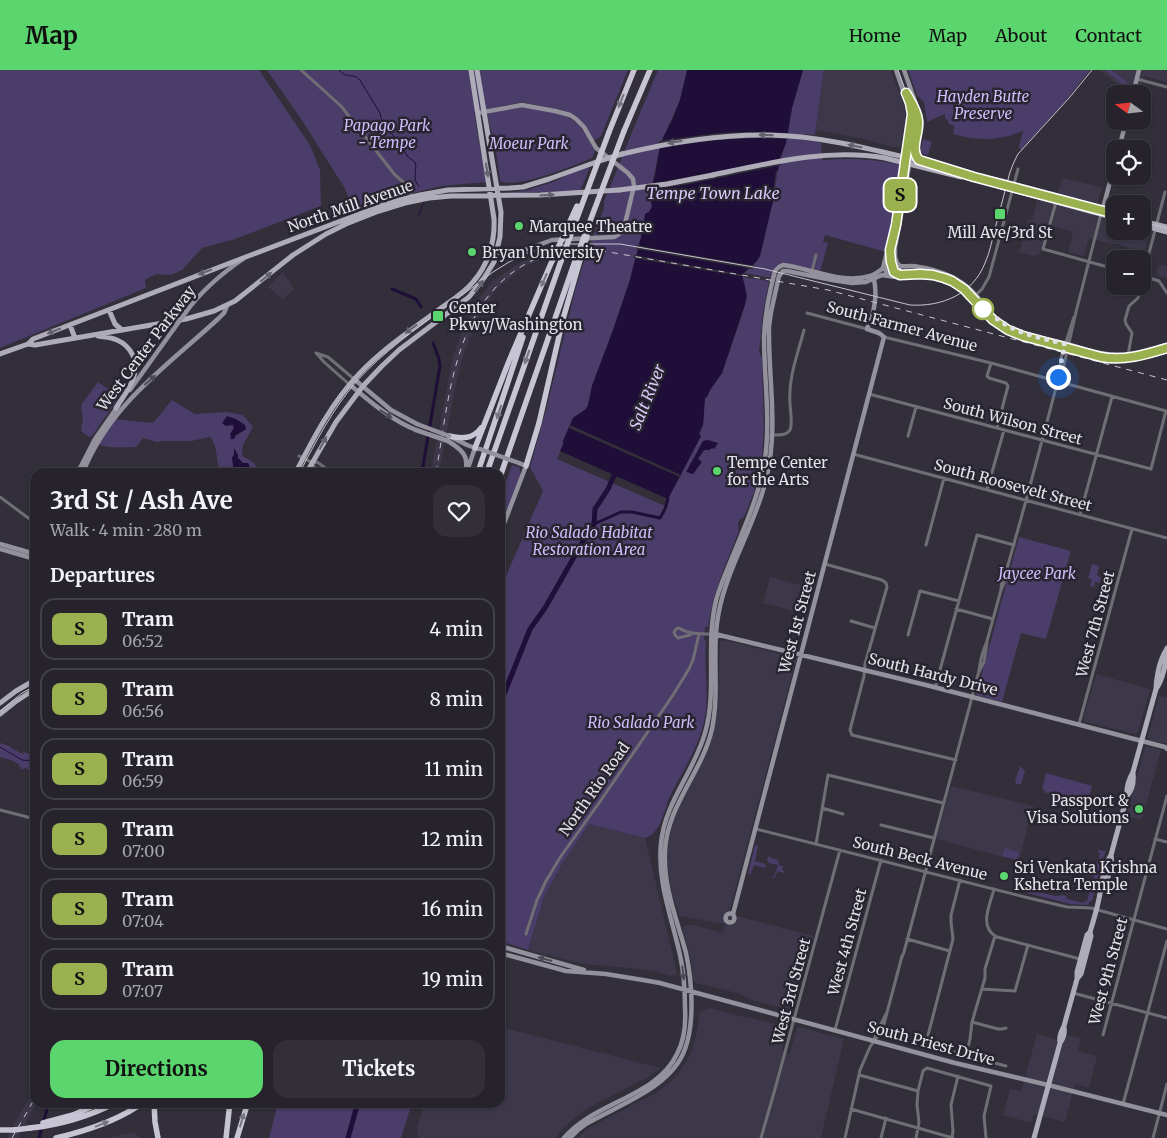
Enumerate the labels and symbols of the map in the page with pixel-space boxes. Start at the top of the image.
north arrow [1106,85,1151,130]
park label: Hayden Butte Preserve [936,87,1030,123]
one-way arrow [617,94,625,108]
park label: Papago Park - Tempe [344,116,431,152]
one-way arrow [758,131,774,139]
park label: Moeur Park [488,134,570,153]
one-way arrow [666,139,682,147]
one-way arrow [847,141,863,149]
one-way arrow [483,162,491,178]
street label: North Mill Avenue [285,176,415,236]
line badge: S [884,179,916,211]
water label: Tempe Town Lake [646,183,780,203]
one-way arrow [540,190,556,198]
marker: Mill Ave/3rd St [993,207,1007,221]
place label: Marquee Theatre [529,217,652,236]
marker: Marquee Theatre [513,220,525,232]
place label: Mill Ave/3rd St [947,223,1053,242]
place label: Bryan University [482,243,604,262]
marker: Bryan University [466,246,478,258]
one-way arrow [198,269,212,277]
one-way arrow [260,271,273,282]
one-way arrow [540,273,548,287]
one-way arrow [473,280,484,293]
street label: West Center Parkway [92,281,200,415]
street label: South Farmer Avenue [825,297,980,355]
place label: Center Pkwy/Washington [449,298,583,334]
unlabelled marker [972,298,994,320]
marker: Center Pkwy/Washington [431,309,445,323]
one-way arrow [405,324,418,335]
one-way arrow [46,327,61,335]
one-way arrow [523,350,531,365]
water label: Salt River [625,361,669,433]
your location [1046,365,1071,390]
one-way arrow [143,374,156,385]
street label: South Wilson Street [941,393,1085,449]
one-way arrow [494,405,502,420]
one-way arrow [379,409,392,419]
one-way arrow [319,436,327,451]
place label: Tempe Center for the Arts [727,453,828,489]
street label: South Roosevelt Street [932,455,1094,515]
marker: Tempe Center for the Arts [711,465,723,477]
park label: Rio Salado Habitat Restoration Area [526,523,653,559]
park label: Jaycee Park [996,564,1077,583]
street label: West 1st Street [774,568,820,676]
street label: West 7th Street [1071,569,1118,680]
street label: South Hardy Drive [866,649,1000,699]
park label: Rio Salado Park [587,713,695,732]
street label: North Rio Road [555,738,633,840]
place label: Passport & Visa Solutions [1026,791,1130,827]
marker: Passport & Visa Solutions [1133,803,1145,815]
street label: South Beck Avenue [851,832,989,884]
place label: Sri Venkata Krishna Kshetra Temple [1014,858,1157,894]
marker: Sri Venkata Krishna Kshetra Temple [998,870,1010,882]
street label: West 4th Street [823,886,870,999]
street label: West 9th Street [1084,915,1131,1028]
street label: West 3rd Street [767,936,814,1047]
one-way arrow [537,955,552,963]
one-way arrow [679,965,687,981]
street label: South Priest Drive [865,1017,997,1069]
one-way arrow [239,1113,247,1128]
one-way arrow [94,1120,109,1127]

